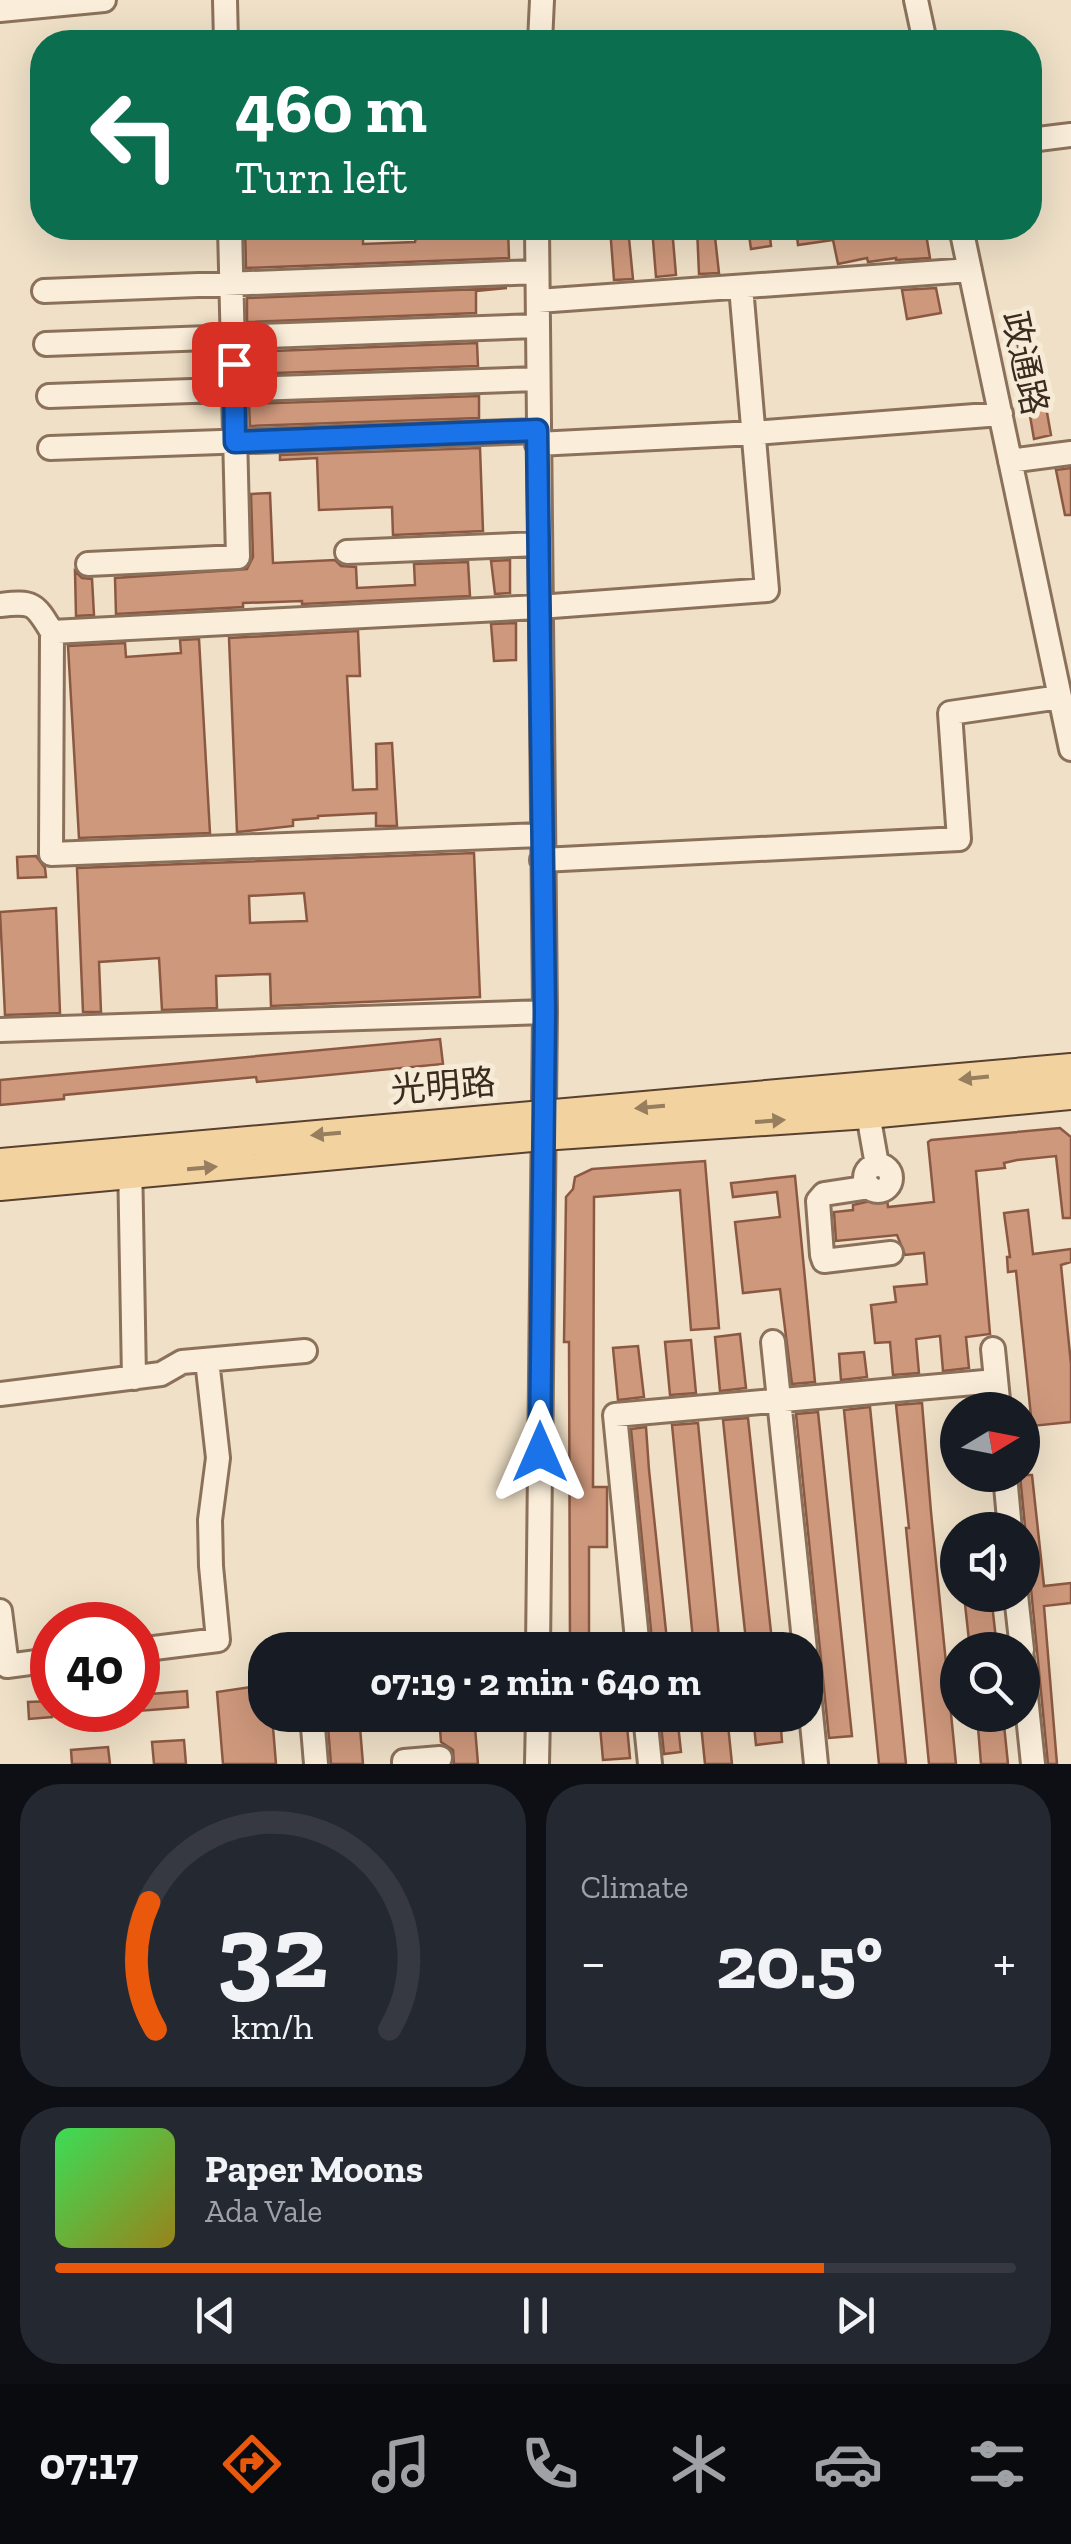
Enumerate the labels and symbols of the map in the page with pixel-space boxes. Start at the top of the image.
street label: 政通路 [994,307,1056,419]
pin [192,322,277,407]
street label: 光明路 [389,1061,497,1111]
one-way arrow [958,1070,989,1086]
one-way arrow [634,1099,666,1115]
one-way arrow [754,1113,786,1129]
one-way arrow [310,1126,342,1142]
one-way arrow [186,1159,218,1175]
north arrow [940,1392,1040,1492]
position arrow [488,1400,592,1504]
speed limit sign: 40 [30,1602,160,1732]

